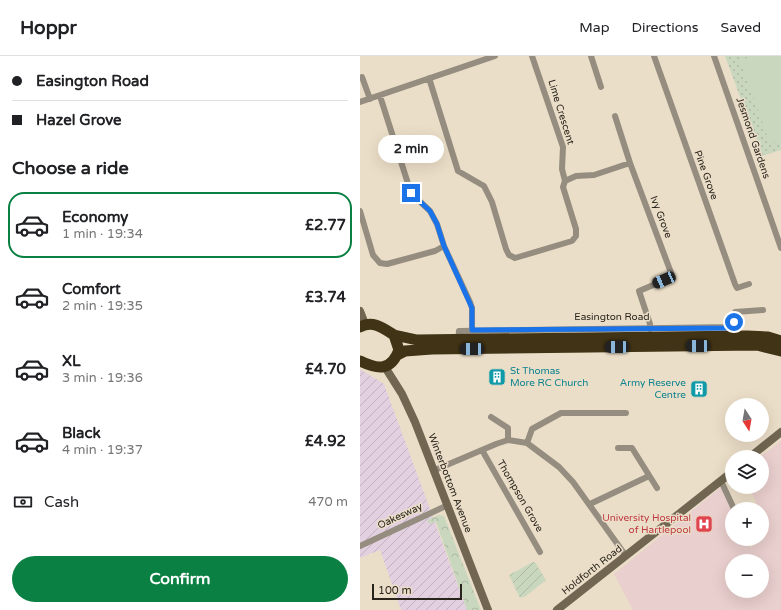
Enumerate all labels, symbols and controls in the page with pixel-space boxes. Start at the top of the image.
text: Hoppr [20,17,77,39]
text: Map [579,19,610,36]
text: Directions [632,19,699,36]
text: Saved [721,19,761,36]
text: Easington Road [36,72,149,90]
street label: Lime Crescent [545,78,577,146]
street label: Jesmond Gardens [733,96,773,180]
text: Hazel Grove [36,111,122,129]
callout: 2 min [378,135,444,163]
text: 2 min [394,141,428,157]
street label: Pine Grove [692,149,721,202]
text: Choose a ride [12,157,129,179]
route end [402,184,420,202]
street label: Ivy Grove [647,194,675,240]
icon: car [14,207,50,243]
text: Economy [62,208,128,226]
text: £2.77 [305,216,346,234]
text: 1 min · 19:34 [62,226,143,242]
car [651,270,677,290]
icon: car [14,279,50,315]
text: Comfort [62,280,121,298]
text: £3.74 [305,288,346,306]
text: 2 min · 19:35 [62,298,143,314]
street label: Easington Road [574,311,650,323]
route start [725,313,743,331]
car [686,340,710,352]
car [605,341,629,353]
car [460,343,484,355]
icon: car [14,351,50,387]
text: XL [62,352,81,370]
text: £4.70 [305,360,346,378]
place label: St Thomas More RC Church [510,365,588,389]
building icon: St Thomas More RC Church [487,367,507,387]
text: 3 min · 19:36 [62,370,143,386]
place label: Army Reserve Centre [620,377,686,401]
building icon: Army Reserve Centre [689,379,709,399]
north arrow [725,398,769,442]
map controls [725,398,769,598]
icon: car [14,423,50,459]
text: Black [62,424,101,442]
text: £4.92 [305,432,346,450]
street label: Winterbottom Avenue [426,432,475,535]
text: 4 min · 19:37 [62,442,143,458]
button: layers [725,450,769,494]
street label: Thompson Grove [494,458,546,535]
icon: cash [12,491,34,513]
text: Cash [44,493,79,511]
text: 470 m [308,494,348,510]
street label: Oakesway [376,500,425,532]
button: + [725,502,769,546]
place label: University Hospital of Hartlepool [602,512,691,536]
hospital icon: University Hospital of Hartlepool [694,514,714,534]
street label: Holdforth Road [559,543,625,597]
button: − [725,554,769,598]
button: Confirm [12,556,348,602]
scale bar [372,582,462,601]
text: 100 m [378,584,412,597]

